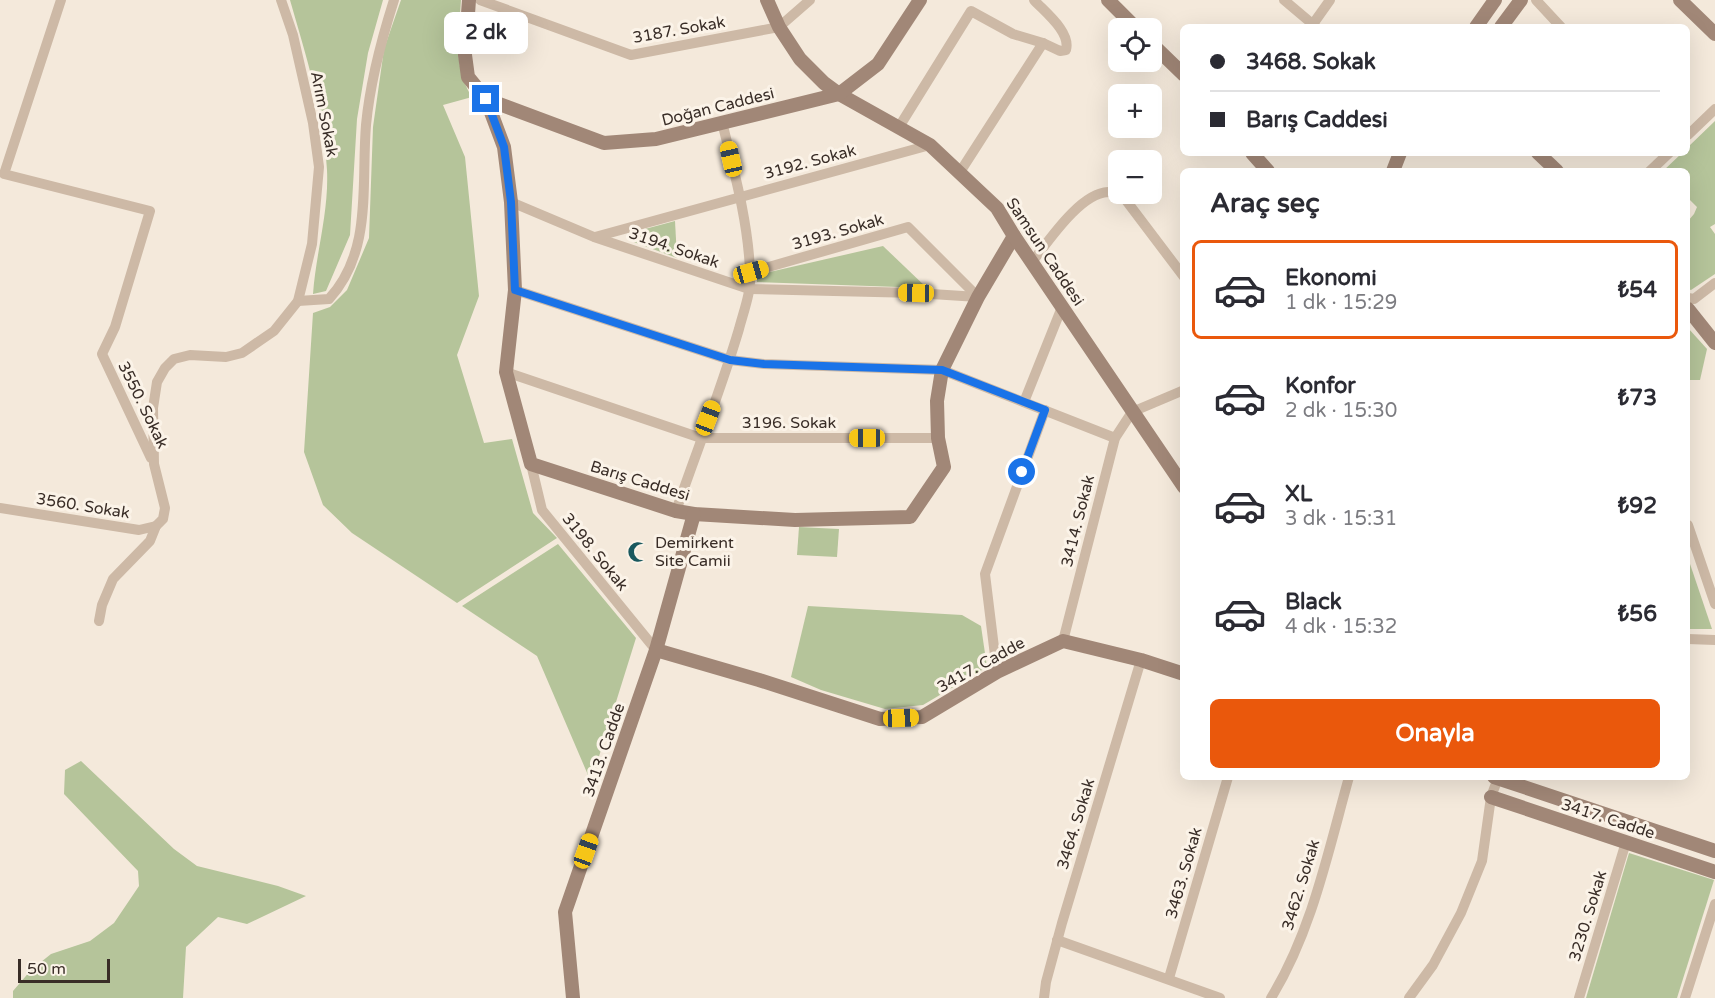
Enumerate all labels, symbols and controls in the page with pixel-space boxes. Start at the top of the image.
callout: 2 dk [444,12,528,54]
street label: 3187. Sokak [631,12,727,48]
map controls [1108,18,1162,204]
button: locate [1108,18,1162,72]
text: 2 dk [465,21,507,45]
text: 3468. Sokak [1246,49,1376,75]
street label: Arım Sokak [306,70,342,159]
street label: Doğan Caddesi [660,83,776,131]
button: + [1108,84,1162,138]
route end [472,85,499,112]
text: Barış Caddesi [1246,107,1388,133]
car [718,139,744,179]
street label: 3192. Sokak [762,140,858,184]
button: − [1108,150,1162,204]
text: Araç seç [1210,187,1320,220]
street label: Samsun Caddesi [1002,194,1088,310]
street label: 3193. Sokak [790,209,886,255]
street label: 3194. Sokak [626,223,722,273]
car [731,258,771,286]
icon: car [1213,263,1267,317]
text: Ekonomi [1285,265,1377,291]
text: ₺54 [1618,277,1657,303]
car [898,284,934,302]
text: 1 dk · 15:29 [1285,291,1397,315]
street label: 3550. Sokak [113,358,173,452]
icon: car [1213,371,1267,425]
text: Konfor [1285,373,1356,399]
text: ₺73 [1618,385,1657,411]
car [693,398,723,438]
text: 2 dk · 15:30 [1285,399,1397,423]
street label: 3196. Sokak [742,413,836,433]
car [849,429,885,447]
street label: Barış Caddesi [588,456,692,506]
route start [1008,458,1035,485]
street label: 3414. Sokak [1057,473,1099,569]
icon: car [1213,479,1267,533]
text: XL [1285,481,1312,507]
street label: 3560. Sokak [35,489,131,523]
text: ₺92 [1618,493,1657,519]
text: 3 dk · 15:31 [1285,507,1397,531]
street label: 3198. Sokak [558,509,633,595]
place label: Demirkent Site Camii [655,533,734,571]
mosque icon: Demirkent Site Camii [626,540,650,564]
icon: car [1213,587,1267,641]
text: Black [1285,589,1342,615]
text: ₺56 [1618,601,1657,627]
text: 4 dk · 15:32 [1285,615,1397,639]
street label: 3417. Cadde [934,633,1028,697]
button: Onayla [1210,699,1660,768]
street label: 3413. Cadde [579,700,629,800]
car [883,708,919,728]
street label: 3464. Sokak [1053,776,1099,872]
street label: 3417. Cadde [1559,794,1657,844]
street label: 3463. Sokak [1161,825,1207,921]
car [571,831,601,871]
street label: 3462. Sokak [1278,837,1324,933]
street label: 3230. Sokak [1565,868,1611,964]
scale bar [18,956,110,984]
text: 50 m [27,959,66,979]

